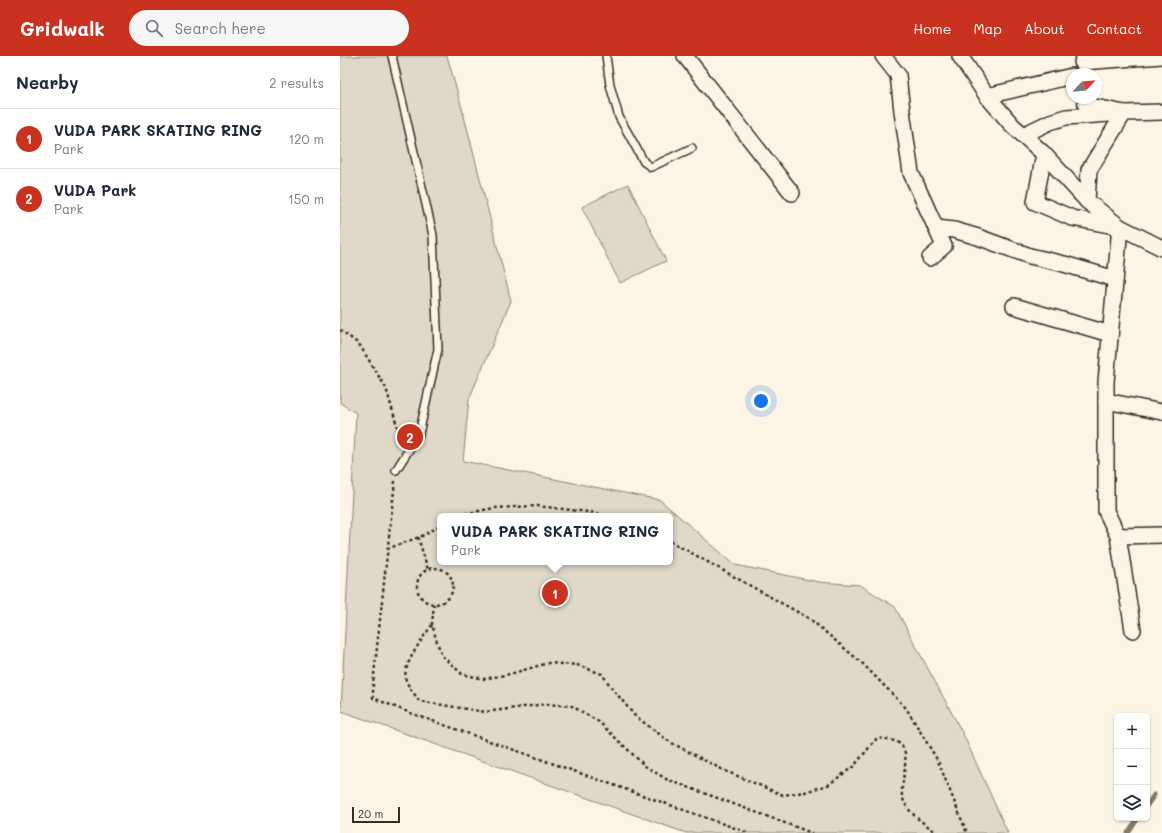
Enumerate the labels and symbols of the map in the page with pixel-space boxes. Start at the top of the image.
north arrow [1066,68,1102,104]
your location [751,391,771,411]
pin: 2 [397,422,423,452]
pin: 1 [542,578,568,608]
scale bar [352,805,400,824]

